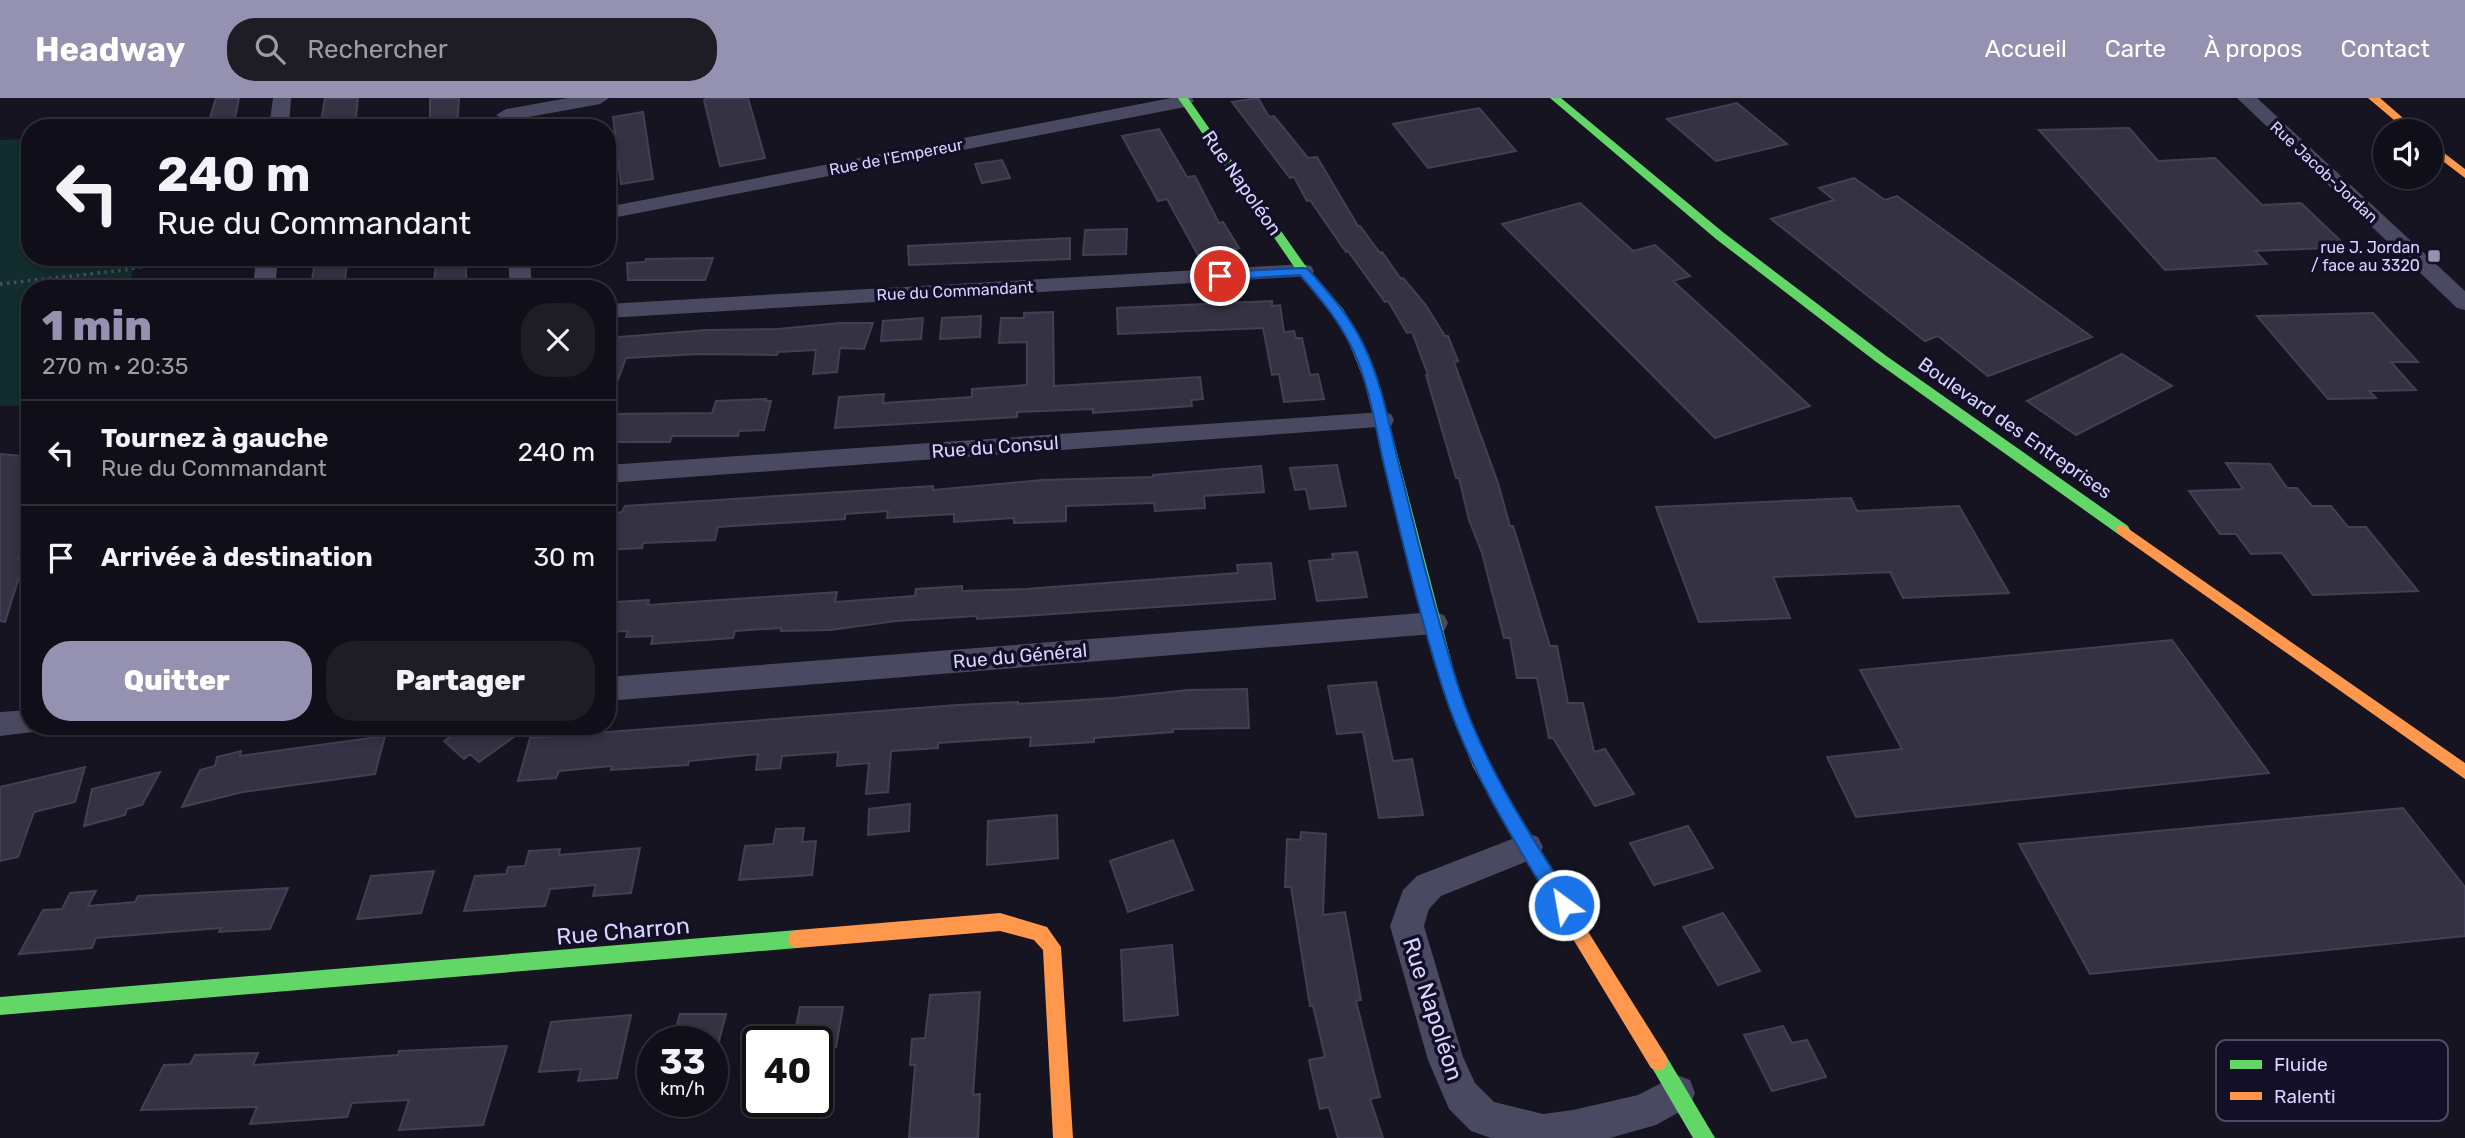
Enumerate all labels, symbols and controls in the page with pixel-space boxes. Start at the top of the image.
search box [227,18,717,81]
text: Headway [35,30,185,69]
icon: search [251,30,289,68]
text: Rechercher [307,34,448,65]
text: Accueil [1985,35,2067,63]
text: Carte [2105,35,2166,63]
text: À propos [2204,35,2303,63]
text: Contact [2341,35,2430,63]
street label: Rue Jacob-Jordan [2266,117,2382,227]
map controls [2373,119,2443,189]
button: sound [2373,119,2443,189]
street label: Rue Napoléon [1197,126,1287,240]
street label: Rue de l'Empereur [828,135,964,179]
text: 240 m [157,145,311,203]
icon: left [42,147,133,238]
text: Rue du Commandant [157,204,471,242]
place label: rue J. Jordan / face au 3320 [2311,238,2420,275]
pin [1190,246,1250,306]
marker: rue J. Jordan / face au 3320 [2426,248,2442,264]
icon: arrive [1201,257,1239,295]
street label: Rue du Commandant [876,277,1034,305]
text: 1 min [42,301,152,351]
button: close [521,303,595,377]
text: 270 m · 20:35 [42,352,188,380]
street label: Boulevard des Entreprises [1914,352,2116,504]
text: Tournez à gauche [101,423,329,454]
street label: Rue du Consul [931,431,1059,463]
icon: left [42,434,80,472]
text: 240 m [518,437,595,468]
text: Rue du Commandant [101,454,327,482]
icon: arrive [42,539,80,577]
text: Arrivée à destination [101,542,373,573]
text: 30 m [533,542,595,573]
street label: Rue du Général [952,639,1088,673]
button: Quitter [42,641,312,721]
button: Partager [326,641,595,721]
position arrow [1527,868,1601,942]
street label: Rue Charron [555,911,691,951]
street label: Rue Napoléon [1397,934,1469,1084]
speed limit sign: 40 [742,1026,833,1117]
legend [2216,1040,2448,1121]
text: 33 [659,1041,706,1083]
text: Fluide [2274,1053,2328,1076]
text: km/h [660,1078,705,1100]
text: Ralenti [2274,1085,2336,1108]

